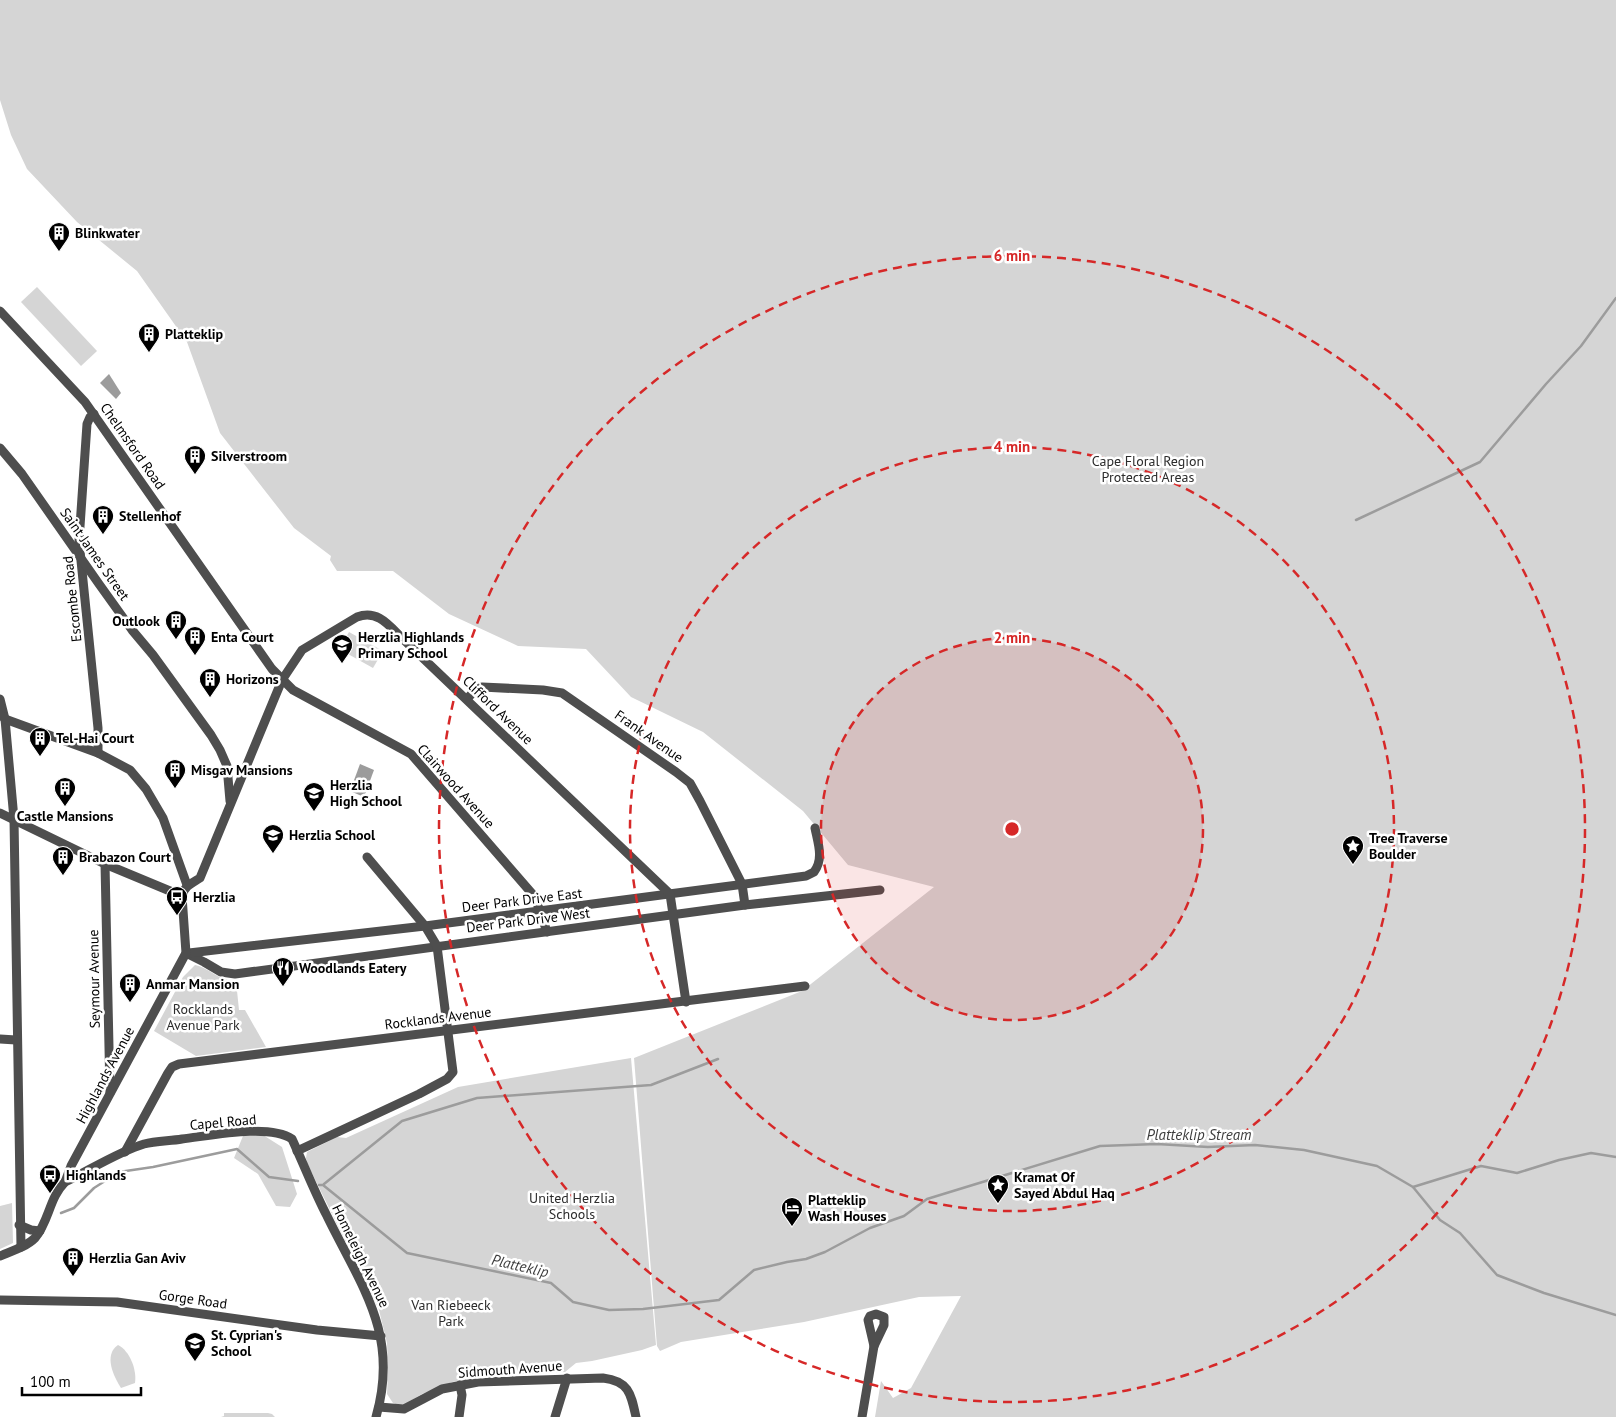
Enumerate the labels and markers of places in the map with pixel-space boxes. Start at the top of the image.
building icon: Blinkwater [47,221,71,252]
place label: Blinkwater [75,224,140,242]
building icon: Platteklip [137,322,161,353]
place label: Platteklip [165,325,224,343]
building icon: Silverstroom [183,444,207,475]
place label: Silverstroom [211,447,287,465]
building icon: Stellenhof [91,504,115,535]
place label: Stellenhof [119,507,182,525]
building icon: Outlook [164,609,188,640]
place label: Outlook [112,612,160,630]
building icon: Enta Court [183,625,207,656]
place label: Enta Court [211,628,274,646]
place label: Herzlia Highlands Primary School [358,628,464,662]
school or university icon: Herzlia Highlands Primary School [330,633,354,664]
building icon: Horizons [198,667,222,698]
place label: Horizons [226,670,279,688]
building icon: Tel-Hai Court [28,726,52,757]
place label: Tel-Hai Court [56,729,134,747]
building icon: Misgav Mansions [163,758,187,789]
place label: Misgav Mansions [191,761,293,779]
building icon: Castle Mansions [53,776,77,807]
place label: Herzlia High School [330,776,403,810]
school or university icon: Herzlia High School [302,781,326,812]
place label: Castle Mansions [17,807,113,825]
centre of rings [1003,820,1021,838]
school or university icon: Herzlia School [261,823,285,854]
place label: Herzlia School [289,826,376,844]
place label: Tree Traverse Boulder [1369,829,1448,863]
place icon: Tree Traverse Boulder [1341,834,1365,865]
building icon: Brabazon Court [51,845,75,876]
place label: Brabazon Court [79,848,171,866]
bus stop icon: Herzlia [165,885,189,916]
place label: Herzlia [193,888,235,906]
restaurant icon: Woodlands Eatery [271,956,295,987]
place label: Woodlands Eatery [299,959,407,977]
building icon: Anmar Mansion [118,972,142,1003]
place label: Anmar Mansion [146,975,239,993]
bus stop icon: Highlands [38,1163,62,1194]
place label: Highlands [66,1166,126,1184]
place label: Kramat Of Sayed Abdul Haq [1014,1168,1115,1202]
place icon: Kramat Of Sayed Abdul Haq [986,1173,1010,1204]
place label: Platteklip Wash Houses [808,1191,887,1225]
hotel icon: Platteklip Wash Houses [780,1196,804,1227]
building icon: Herzlia Gan Aviv [61,1246,85,1277]
place label: Herzlia Gan Aviv [89,1249,186,1267]
place label: St. Cyprian's School [211,1326,282,1360]
school or university icon: St. Cyprian's School [183,1331,207,1362]

